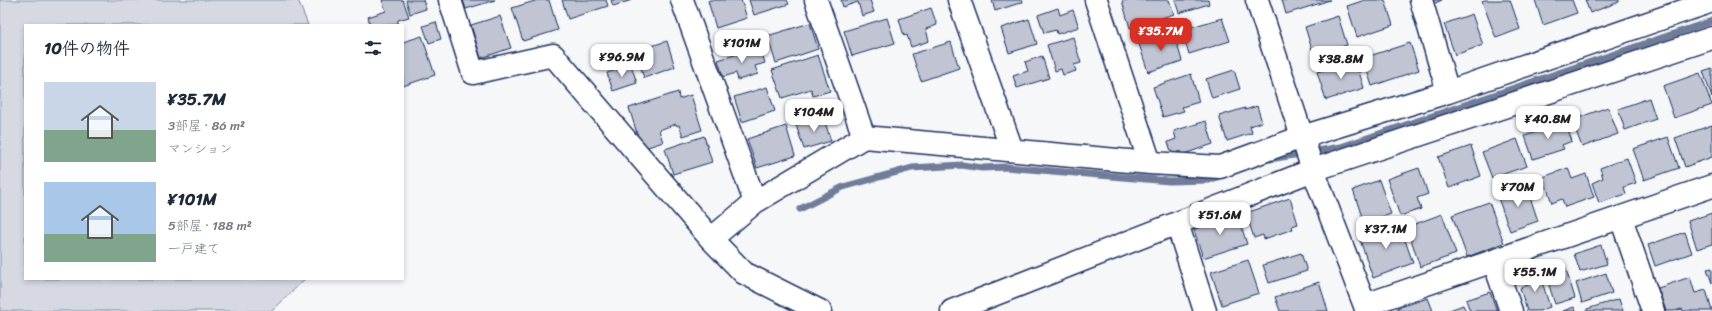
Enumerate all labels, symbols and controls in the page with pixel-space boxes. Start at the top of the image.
pin: ¥35.7M [1128,18,1194,52]
text: ¥35.7M [1139,19,1183,42]
pin: ¥101M [714,30,770,64]
text: ¥101M [723,31,761,54]
text: 10件の物件 [44,33,130,63]
icon: filters [362,37,384,59]
pin: ¥96.9M [589,44,655,78]
text: ¥96.9M [599,45,645,68]
pin: ¥38.8M [1308,46,1374,80]
text: ¥38.8M [1319,47,1363,70]
text: ¥35.7M [168,84,226,114]
icon: home [76,98,124,146]
pin: ¥104M [786,99,842,133]
text: ¥104M [794,100,834,123]
pin: ¥40.8M [1515,106,1581,140]
text: ¥40.8M [1525,107,1571,130]
text: 3部屋 · 86 m² [168,114,245,137]
text: マンション [168,137,232,160]
pin: ¥70M [1494,174,1542,208]
text: ¥70M [1501,175,1535,198]
text: ¥101M [168,184,217,214]
icon: home [76,198,124,246]
pin: ¥51.6M [1187,202,1253,236]
text: ¥51.6M [1199,203,1241,226]
text: 5部屋 · 188 m² [168,214,252,237]
pin: ¥37.1M [1353,216,1419,250]
text: ¥37.1M [1365,217,1407,240]
text: 一戸建て [168,237,220,260]
pin: ¥55.1M [1502,259,1568,293]
text: ¥55.1M [1513,260,1557,283]

